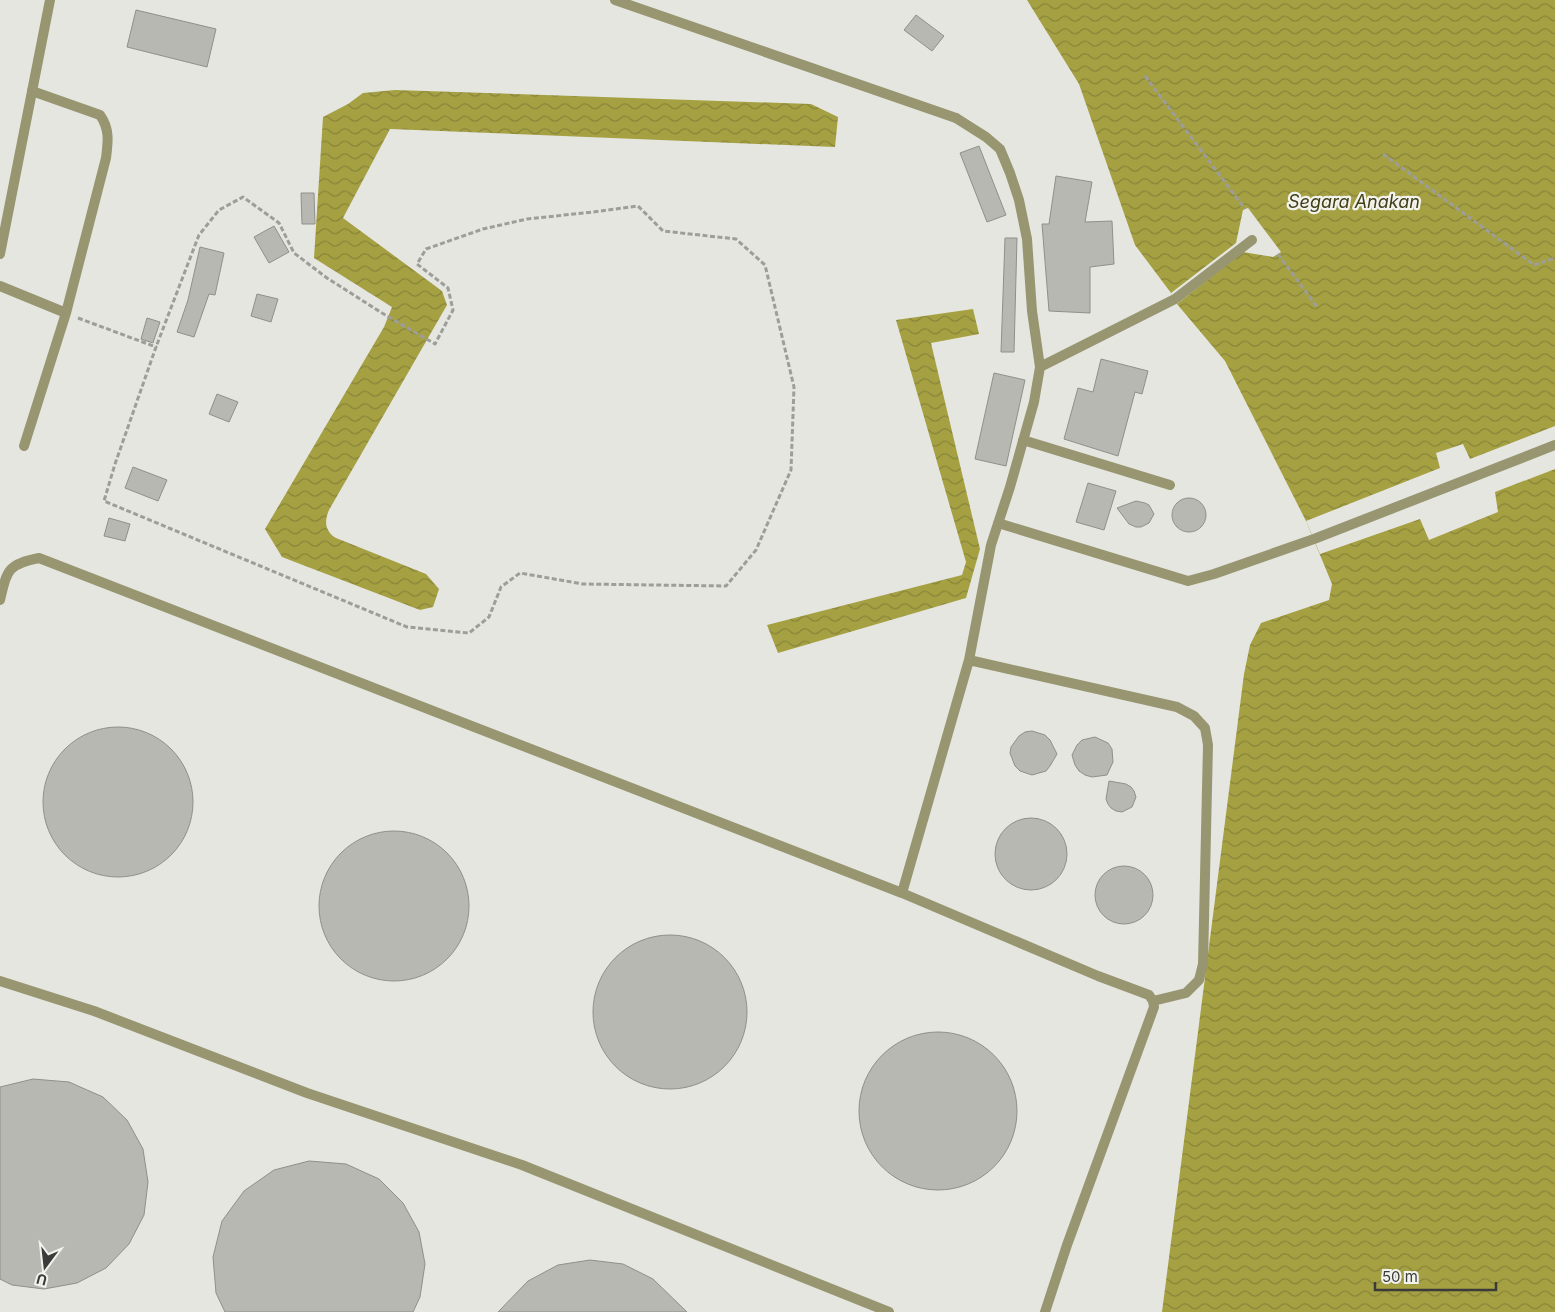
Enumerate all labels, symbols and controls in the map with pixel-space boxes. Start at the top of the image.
water label: Segara Anakan [1288,191,1420,212]
north arrow [20,1242,70,1292]
scale bar [1375,1260,1496,1292]
text: 50 m [1382,1267,1418,1286]
text: U [34,1271,49,1290]

